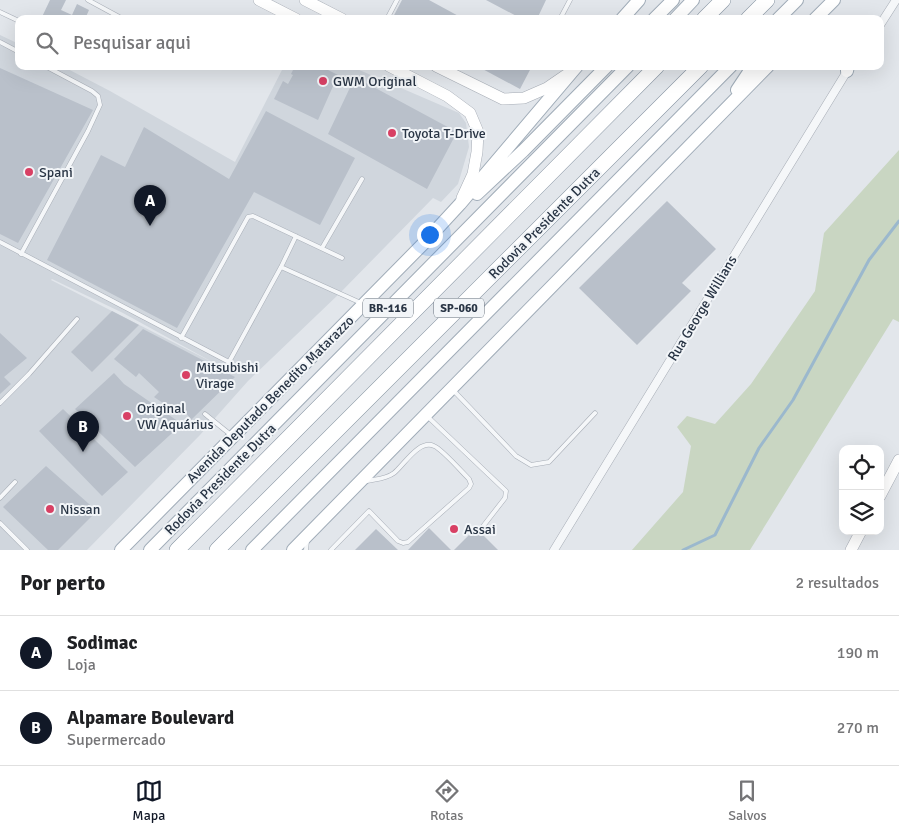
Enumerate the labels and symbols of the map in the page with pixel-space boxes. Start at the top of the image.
place label: GWM Original [333,73,417,90]
marker: GWM Original [317,75,329,87]
place label: Toyota T-Drive [402,125,486,142]
marker: Toyota T-Drive [386,127,398,139]
place label: Spani [39,164,73,181]
street label: Rodovia Presidente Dutra [485,164,604,283]
marker: Spani [23,166,35,178]
pin: A [134,185,166,226]
your location [417,222,443,248]
street label: Rua George Willians [664,252,741,364]
road number: BR-116 [363,298,413,318]
road number: SP-060 [434,298,484,318]
street label: Avenida Deputado Benedito Matarazzo [183,312,358,487]
place label: Mitsubishi Virage [196,359,258,392]
marker: Mitsubishi Virage [180,369,192,381]
place label: Original VW Aquárius [137,400,214,433]
marker: Original VW Aquárius [121,410,133,422]
pin: B [67,411,99,452]
street label: Rodovia Presidente Dutra [161,420,280,539]
place label: Nissan [60,501,100,518]
marker: Nissan [44,503,56,515]
place label: Assai [464,521,496,538]
marker: Assai [448,523,460,535]

